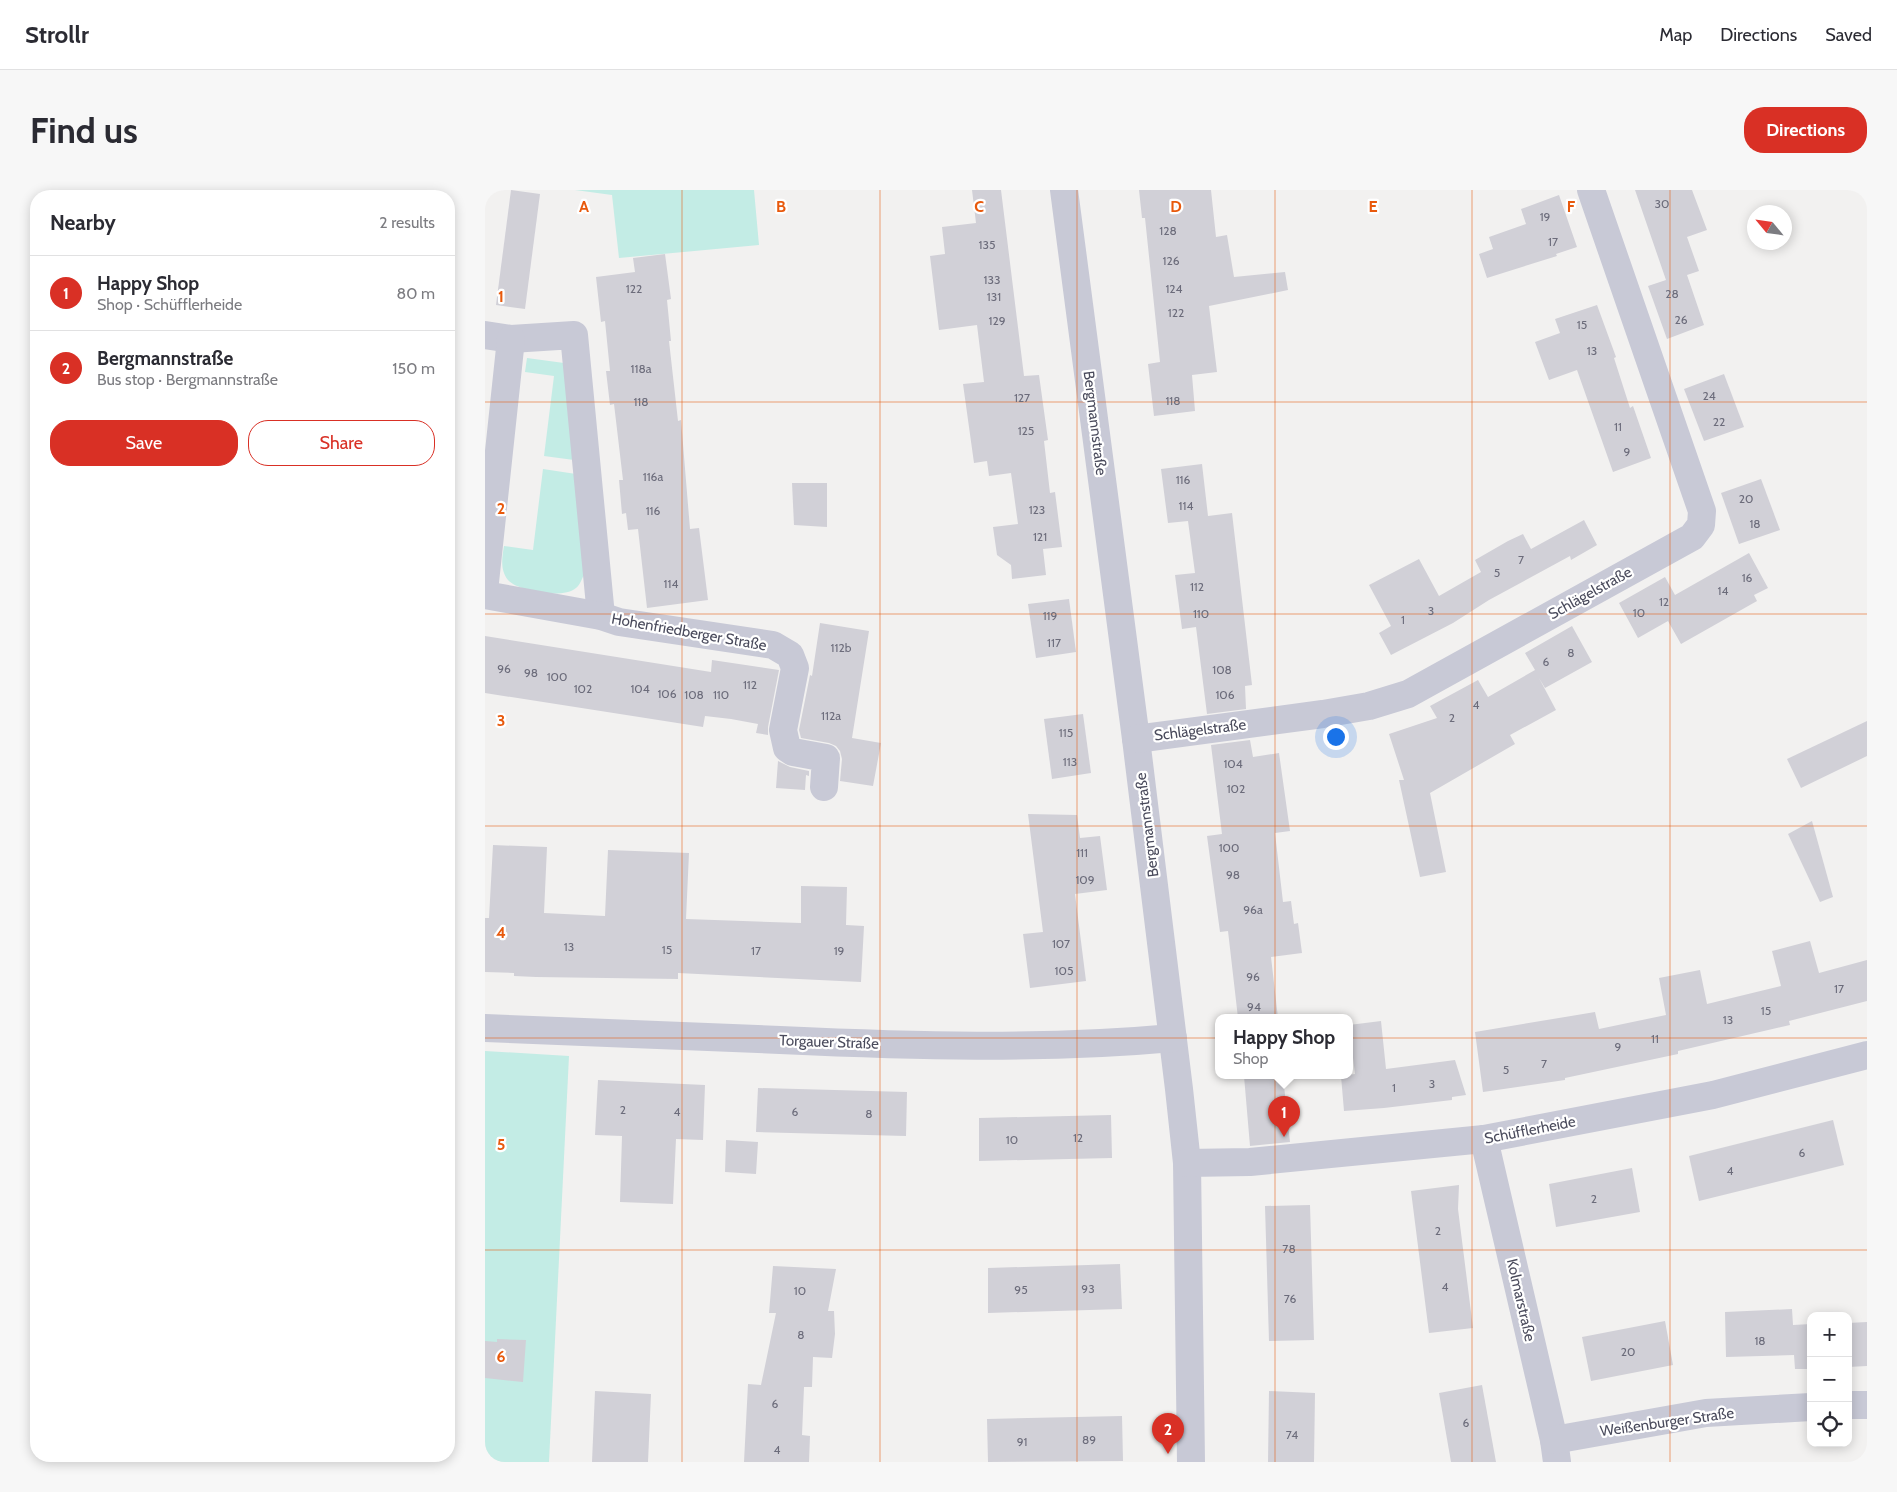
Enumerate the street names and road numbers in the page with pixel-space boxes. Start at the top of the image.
street label: Bergmannstraße [1080,370,1110,477]
street label: Schlägelstraße [1545,563,1635,623]
street label: Hohenfriedberger Straße [610,609,768,655]
street label: Schlägelstraße [1153,715,1247,745]
street label: Bergmannstraße [1132,771,1162,878]
street label: Torgauer Straße [779,1031,879,1053]
street label: Schüfflerheide [1483,1112,1577,1148]
street label: Kolmarstraße [1503,1257,1539,1343]
street label: Weißenburger Straße [1599,1404,1735,1440]

